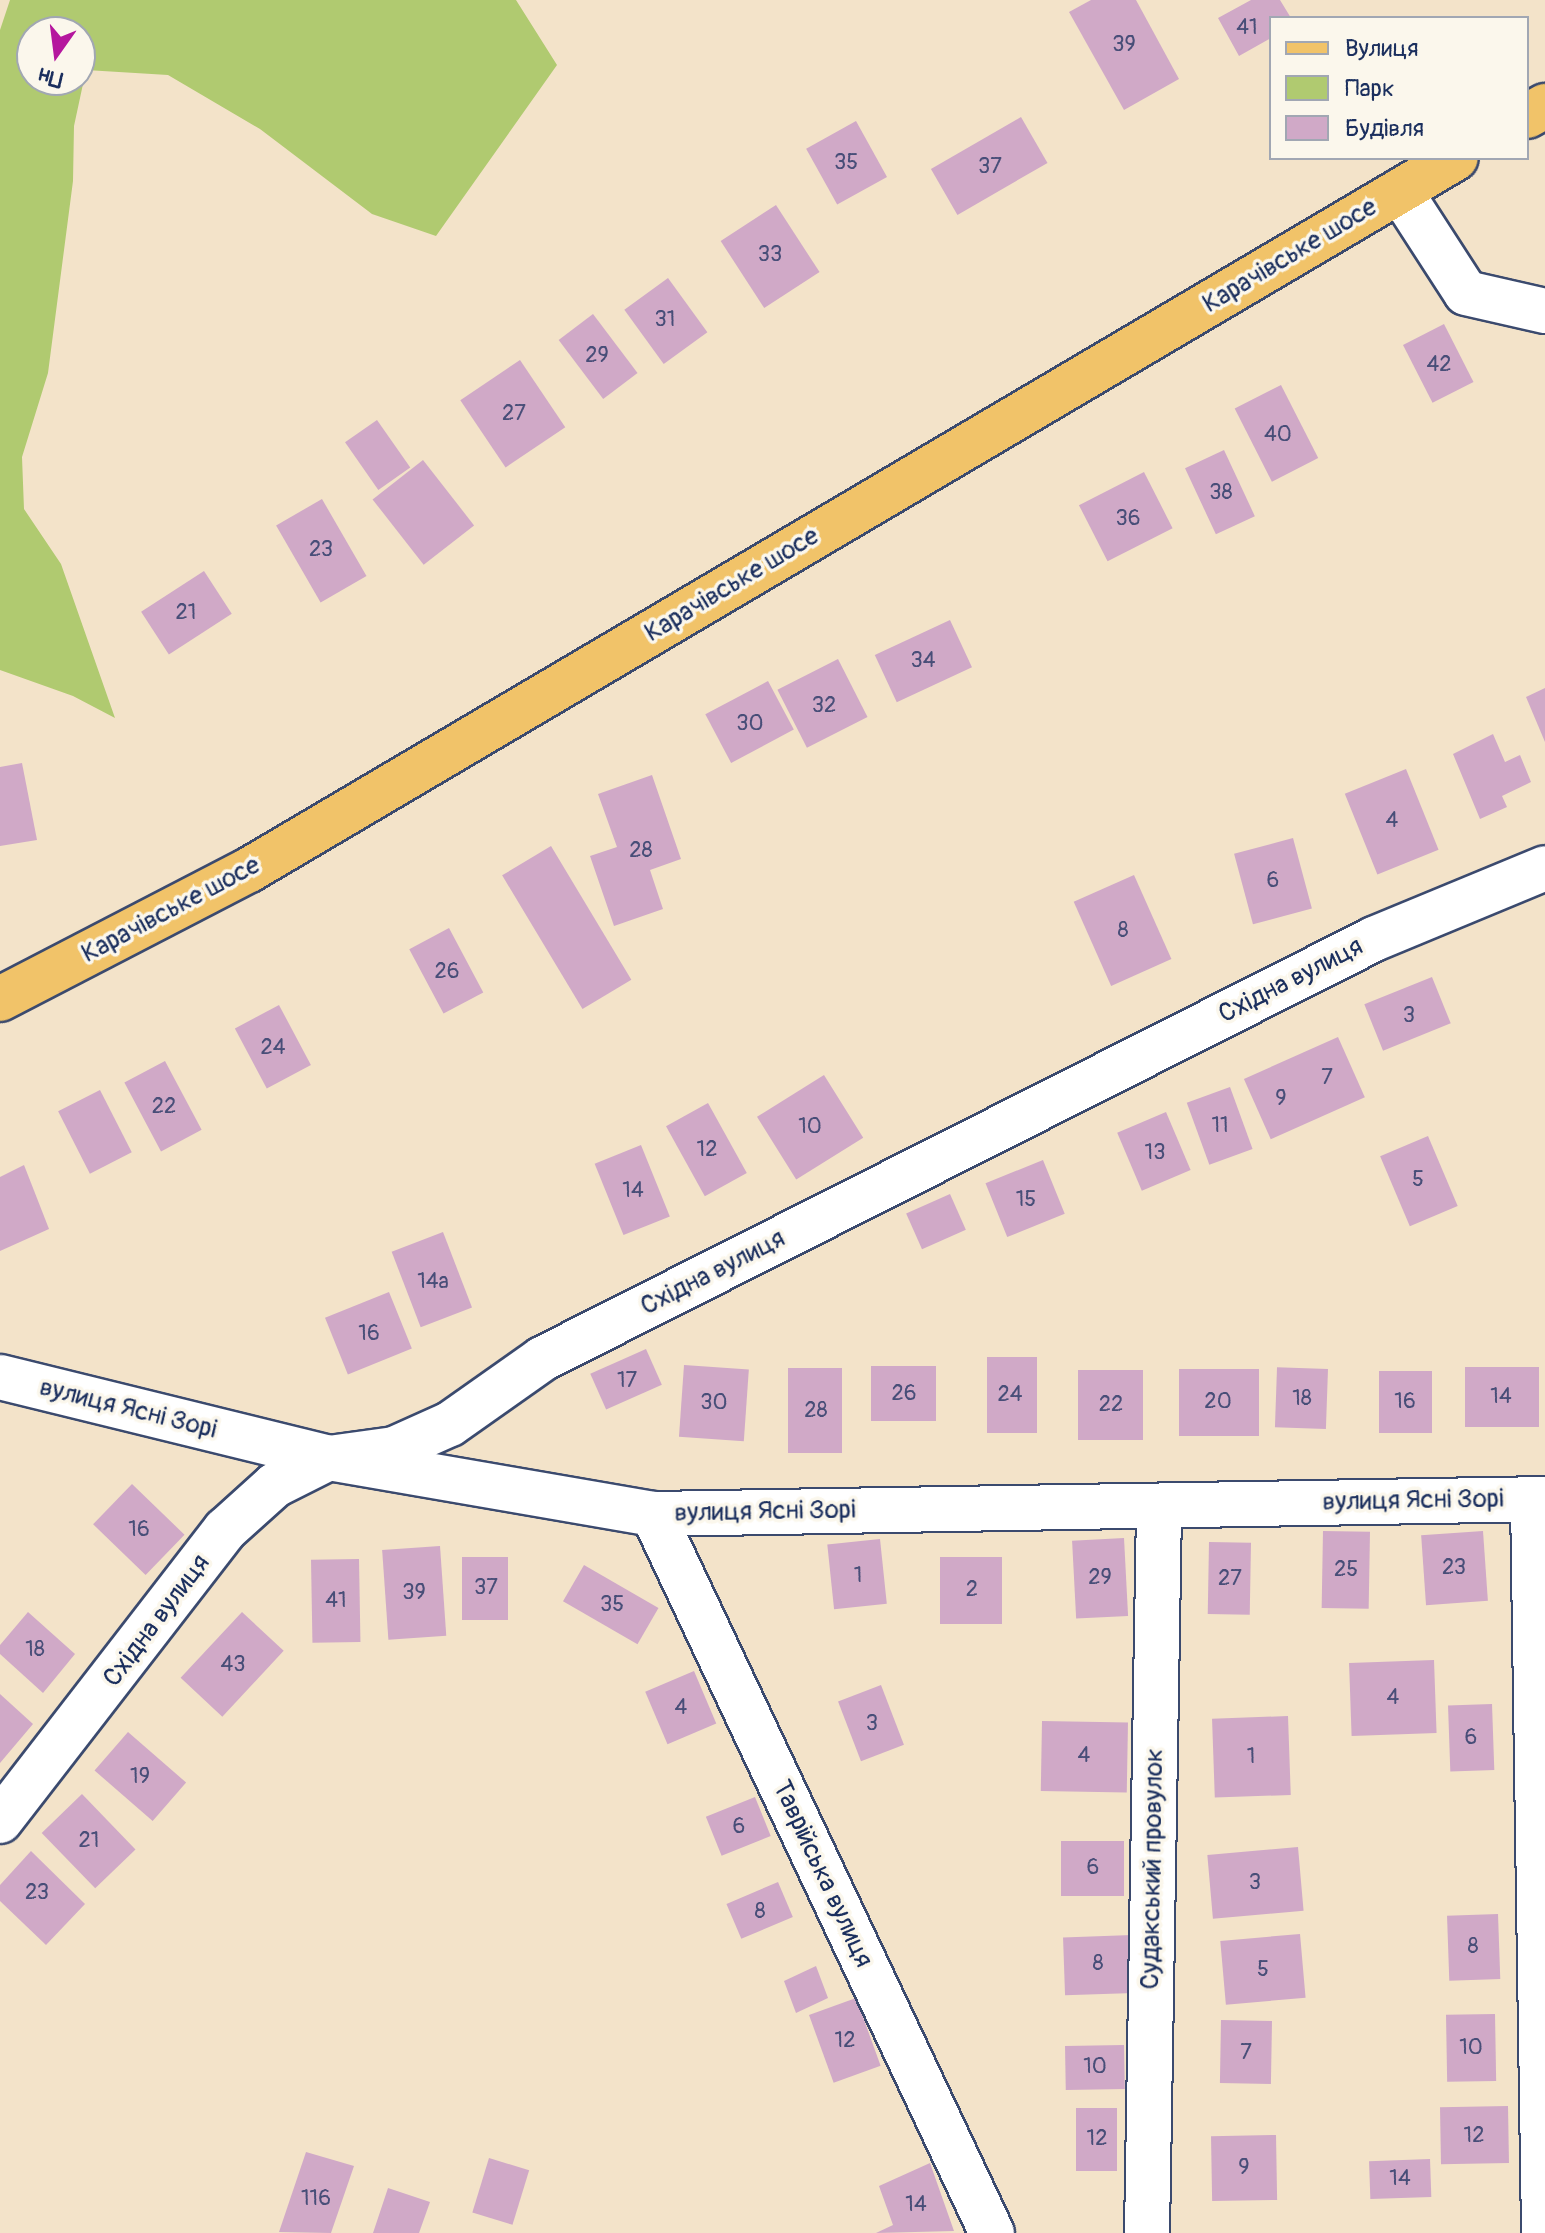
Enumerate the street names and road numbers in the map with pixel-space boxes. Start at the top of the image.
street label: Карачівське шосе [1197,192,1383,320]
street label: Карачівське шосе [639,521,825,649]
street label: Карачівське шосе [77,850,265,970]
street label: Східна вулиця [1214,931,1368,1031]
street label: Східна вулиця [636,1223,790,1323]
street label: вулиця Ясні Зорі [36,1372,220,1446]
street label: вулиця Ясні Зорі [1322,1484,1504,1518]
street label: вулиця Ясні Зорі [674,1495,856,1529]
street label: Східна вулиця [97,1549,217,1693]
street label: Судакський провулок [1135,1748,1171,1990]
street label: Таврійська вулиця [765,1776,879,1972]

